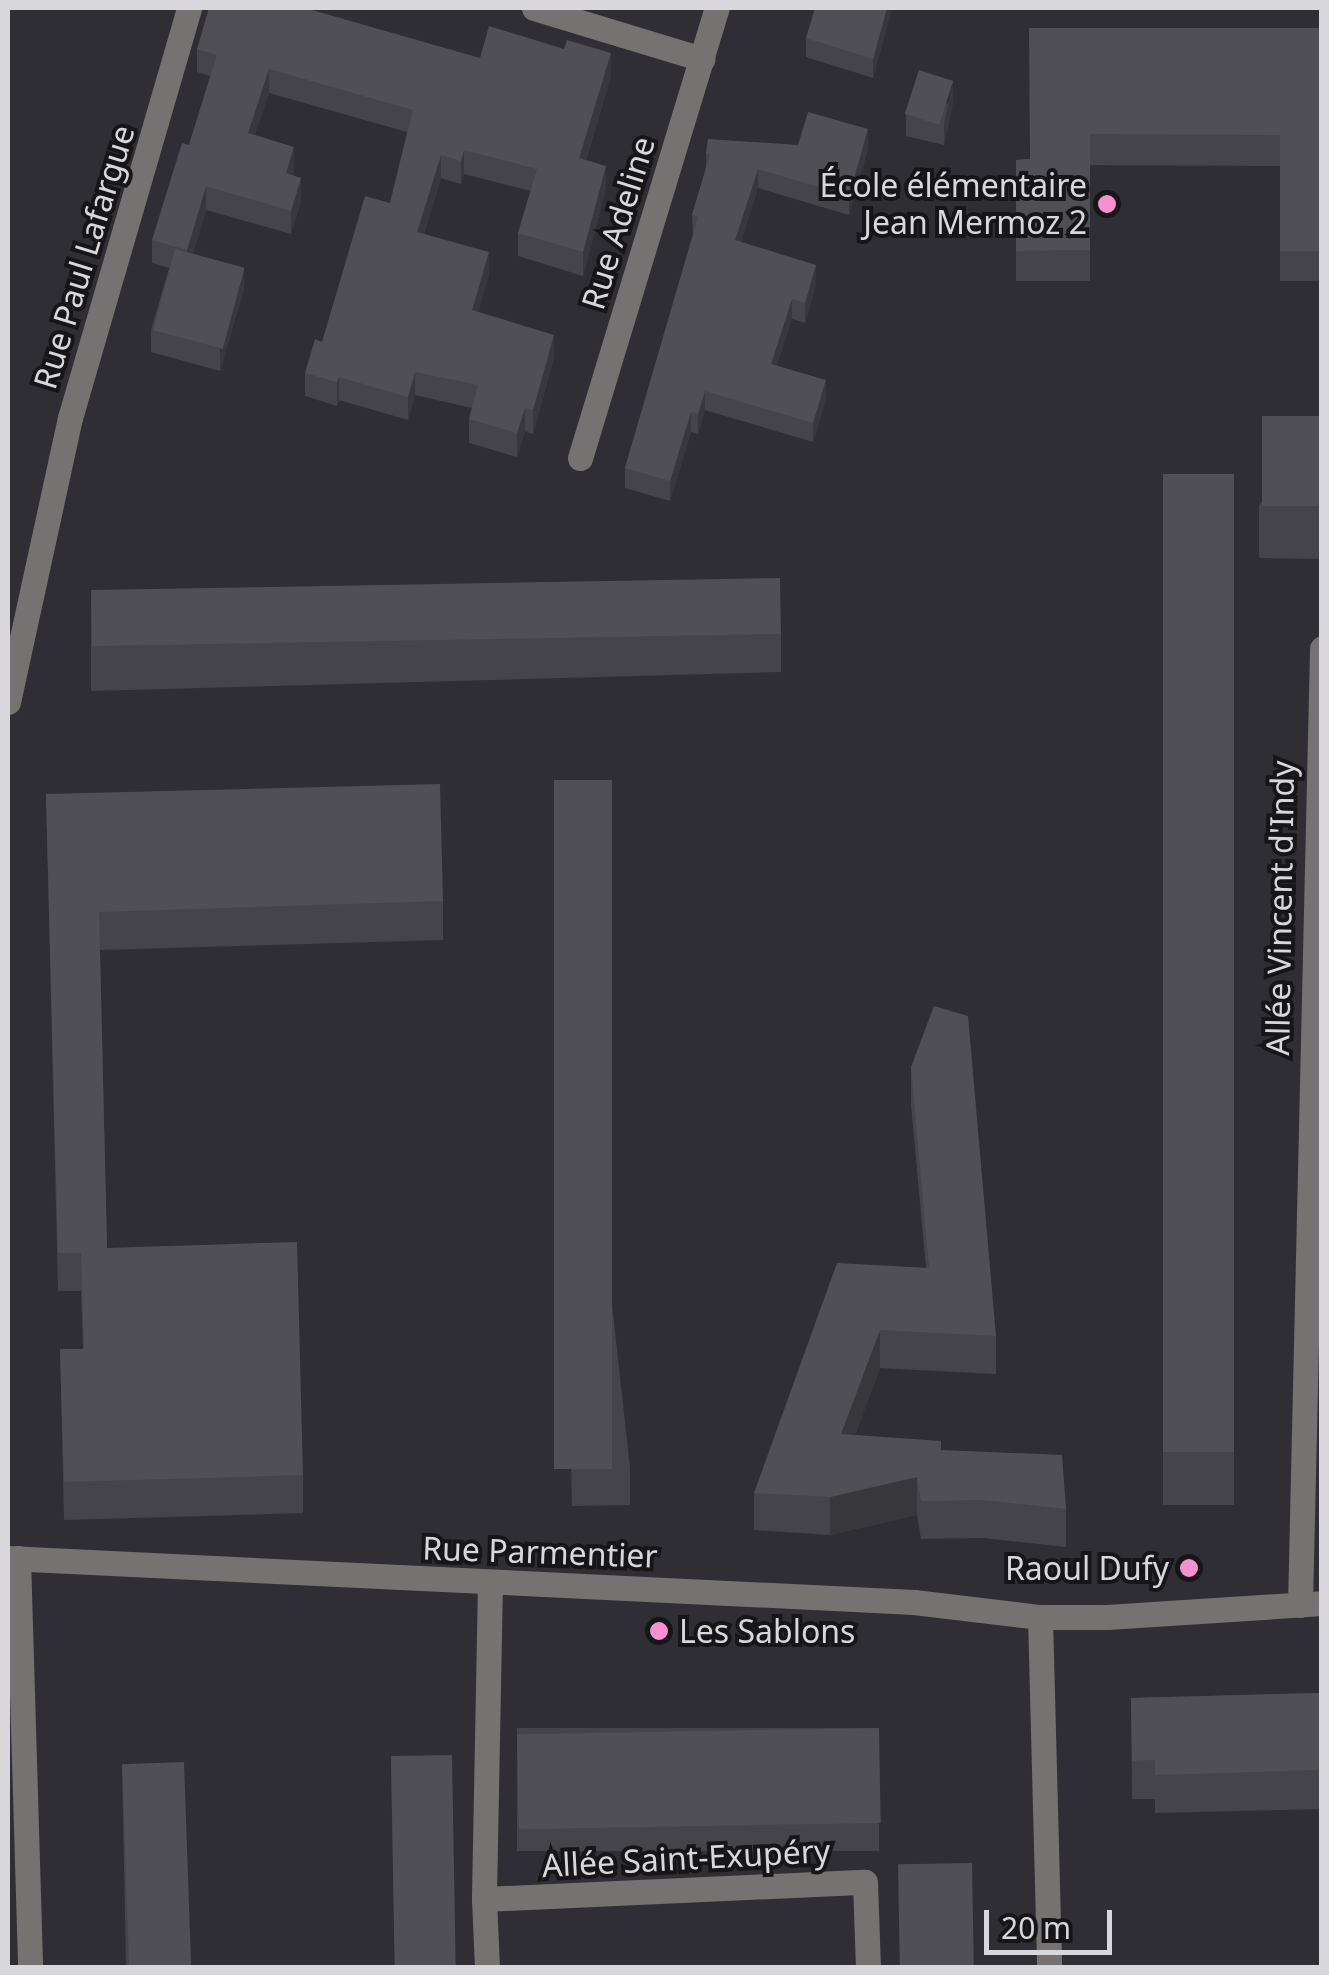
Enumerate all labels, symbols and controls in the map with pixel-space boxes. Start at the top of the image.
street label: Rue Paul Lafargue [26,120,142,394]
street label: Rue Adeline [574,132,662,314]
place label: École élémentaire Jean Mermoz 2 [819,167,1087,242]
marker: École élémentaire Jean Mermoz 2 [1096,193,1118,215]
street label: Allée Vincent d'Indy [1258,760,1302,1056]
street label: Rue Parmentier [422,1529,658,1575]
place label: Raoul Dufy [1005,1549,1169,1587]
marker: Raoul Dufy [1178,1557,1200,1579]
place label: Les Sablons [679,1612,855,1650]
marker: Les Sablons [648,1620,670,1642]
street label: Allée Saint-Exupéry [541,1831,831,1885]
scale bar [989,1890,1116,1952]
text: 20 m [1001,1907,1071,1948]

